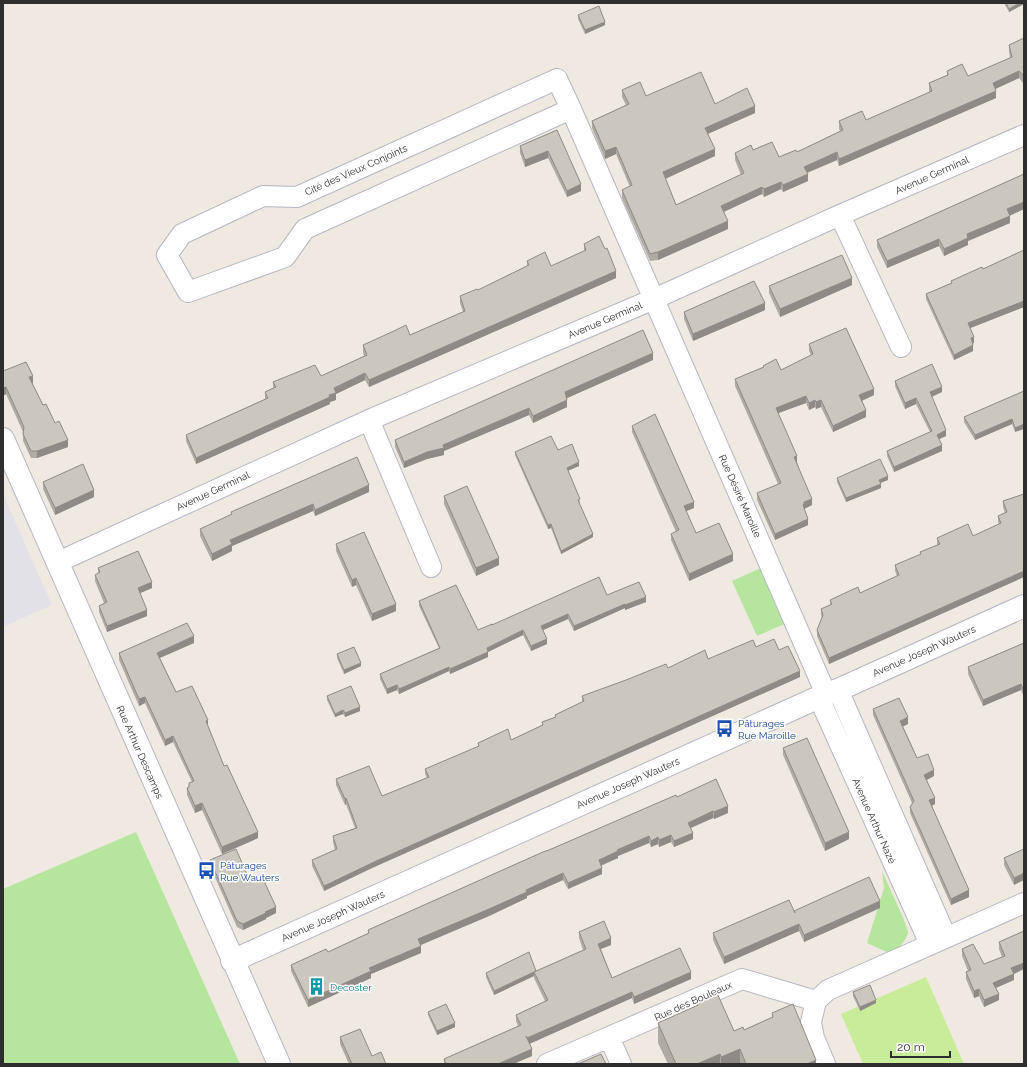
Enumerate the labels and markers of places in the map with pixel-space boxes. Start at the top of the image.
place label: Pâturages Rue Maroille [738,718,796,741]
bus stop icon: Pâturages Rue Maroille [715,719,735,739]
place label: Pâturages Rue Wauters [220,860,279,883]
bus stop icon: Pâturages Rue Wauters [197,861,217,881]
building icon: Decoster [307,977,327,997]
place label: Decoster [330,982,372,993]

